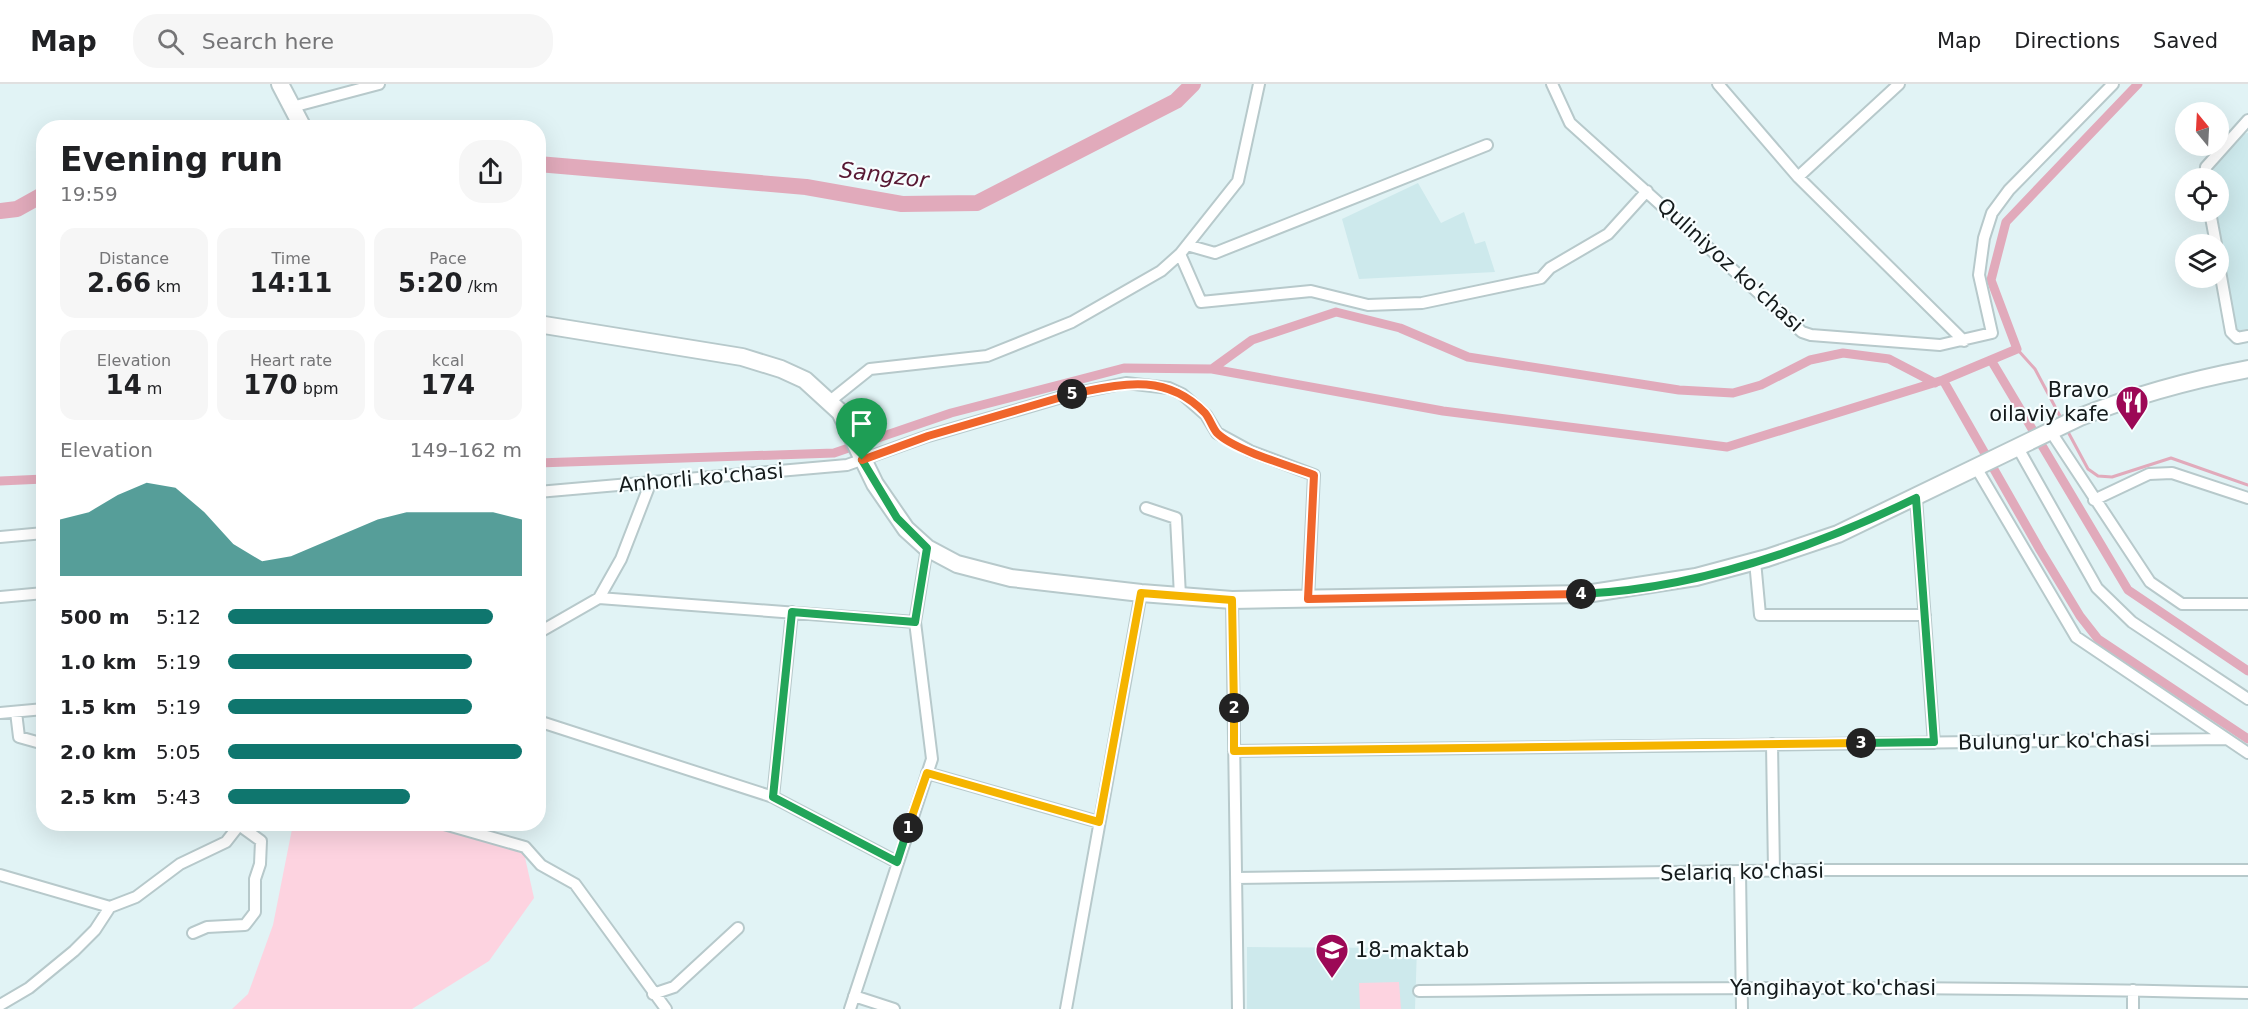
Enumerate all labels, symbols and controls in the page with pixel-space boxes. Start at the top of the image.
search box [133,14,553,68]
text: Map [30,25,97,58]
icon: search [154,25,187,58]
text: Search here [202,29,334,54]
text: Map [1937,29,1981,53]
text: Directions [2014,29,2120,53]
text: Saved [2153,29,2218,53]
north arrow [2175,102,2229,156]
map controls [2175,102,2229,288]
text: Evening run [60,140,283,179]
button: share [459,140,522,203]
water label: Sangzor [838,157,932,193]
button: locate [2175,168,2229,222]
text: 19:59 [60,182,118,206]
street label: Quliniyoz ko'chasi [1652,193,1808,337]
button: layers [2175,234,2229,288]
text: Distance [99,249,169,268]
text: Time [271,249,311,268]
text: Pace [429,249,467,268]
text: 2.66 [87,268,151,298]
text: 14:11 [250,268,332,298]
text: 5:20 [398,268,463,298]
text: km [151,277,181,296]
text: /km [463,277,498,296]
text: Elevation [97,351,171,370]
text: Heart rate [250,351,332,370]
text: kcal [432,351,464,370]
text: 14 [106,370,142,400]
text: 170 [243,370,298,400]
text: 174 [421,370,475,400]
place label: Bravo oilaviy kafe [1989,378,2109,426]
text: m [142,379,162,398]
text: bpm [298,379,339,398]
pin: 5 [1057,379,1087,409]
text: 5 [1066,384,1078,403]
restaurant icon: Bravo oilaviy kafe [2114,384,2150,431]
pin [836,398,887,460]
icon: arrive [845,407,878,440]
text: Elevation [60,438,153,462]
text: 149–162 m [410,438,522,462]
street label: Anhorli ko'chasi [618,459,784,497]
pin: 4 [1566,579,1596,609]
text: 4 [1575,584,1587,603]
text: 500 m [60,605,130,629]
text: 5:12 [156,605,201,629]
text: 1.0 km [60,650,137,674]
text: 5:19 [156,650,201,674]
pin: 2 [1219,693,1249,723]
text: 1.5 km [60,695,137,719]
text: 5:19 [156,695,201,719]
text: 2 [1228,698,1240,717]
street label: Bulung'ur ko'chasi [1958,727,2150,755]
pin: 3 [1846,728,1876,758]
text: 3 [1855,733,1867,752]
text: 2.0 km [60,740,137,764]
text: 5:05 [156,740,201,764]
text: 2.5 km [60,785,137,809]
text: 5:43 [156,785,201,809]
pin: 1 [893,813,923,843]
text: 1 [902,818,914,837]
street label: Selariq ko'chasi [1660,859,1824,885]
school or university icon: 18-maktab [1314,932,1350,979]
place label: 18-maktab [1355,938,1469,962]
street label: Yangihayot ko'chasi [1729,976,1936,1000]

